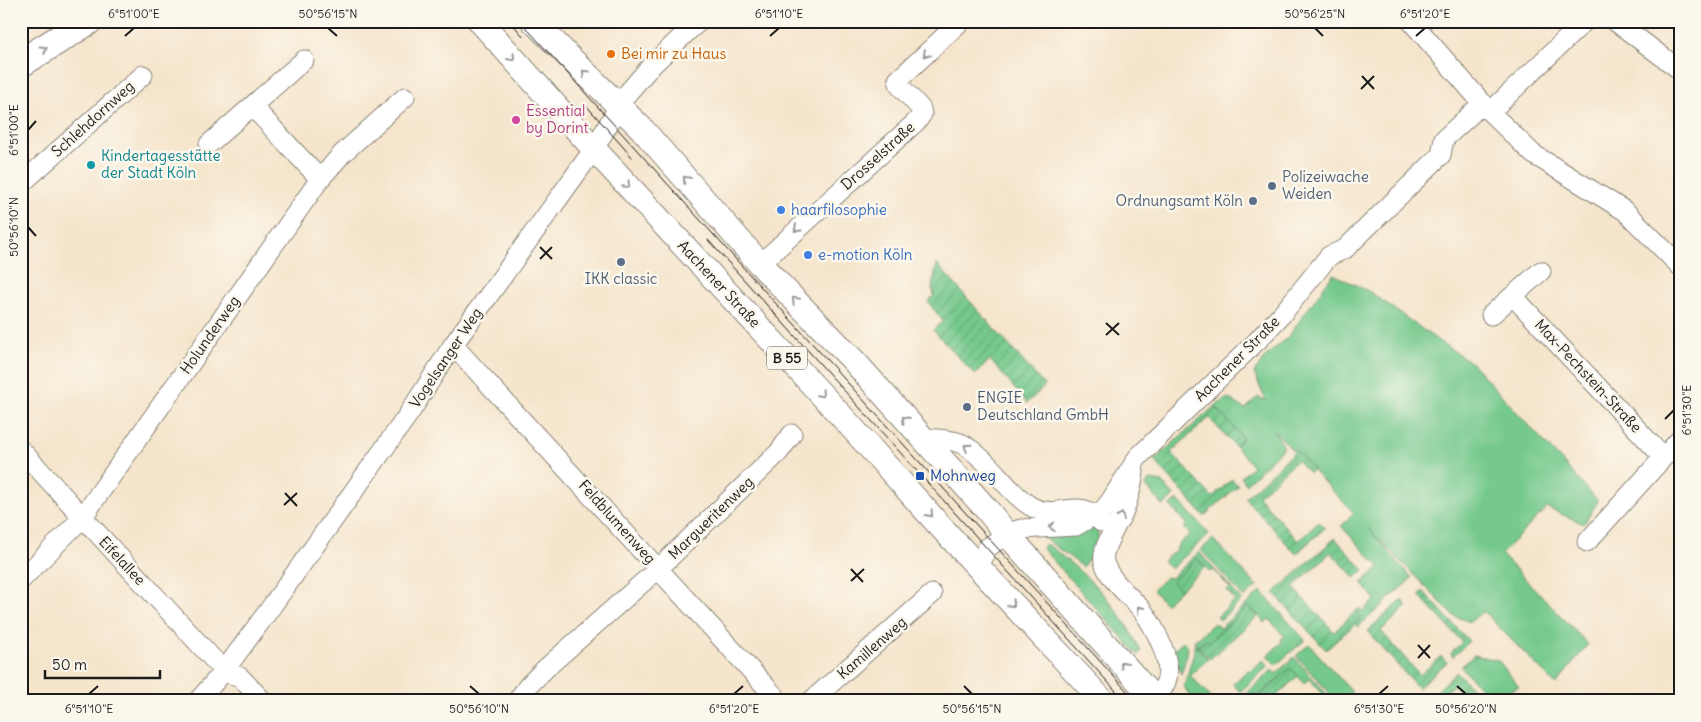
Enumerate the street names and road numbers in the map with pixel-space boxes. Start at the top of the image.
street label: Schlehdornweg [47,76,138,161]
street label: Drosselstraße [837,118,919,194]
street label: Aachener Straße [674,236,765,331]
street label: Holunderweg [176,292,244,378]
street label: Vogelsanger Weg [405,304,486,411]
street label: Aachener Straße [1190,312,1283,405]
street label: Max-Pechstein-Straße [1531,315,1646,436]
road number: B 55 [767,346,807,369]
street label: Margueritenweg [664,472,757,563]
street label: Feldblumenweg [575,476,660,568]
street label: Eifelallee [95,532,150,589]
street label: Kamillenweg [833,612,910,683]

